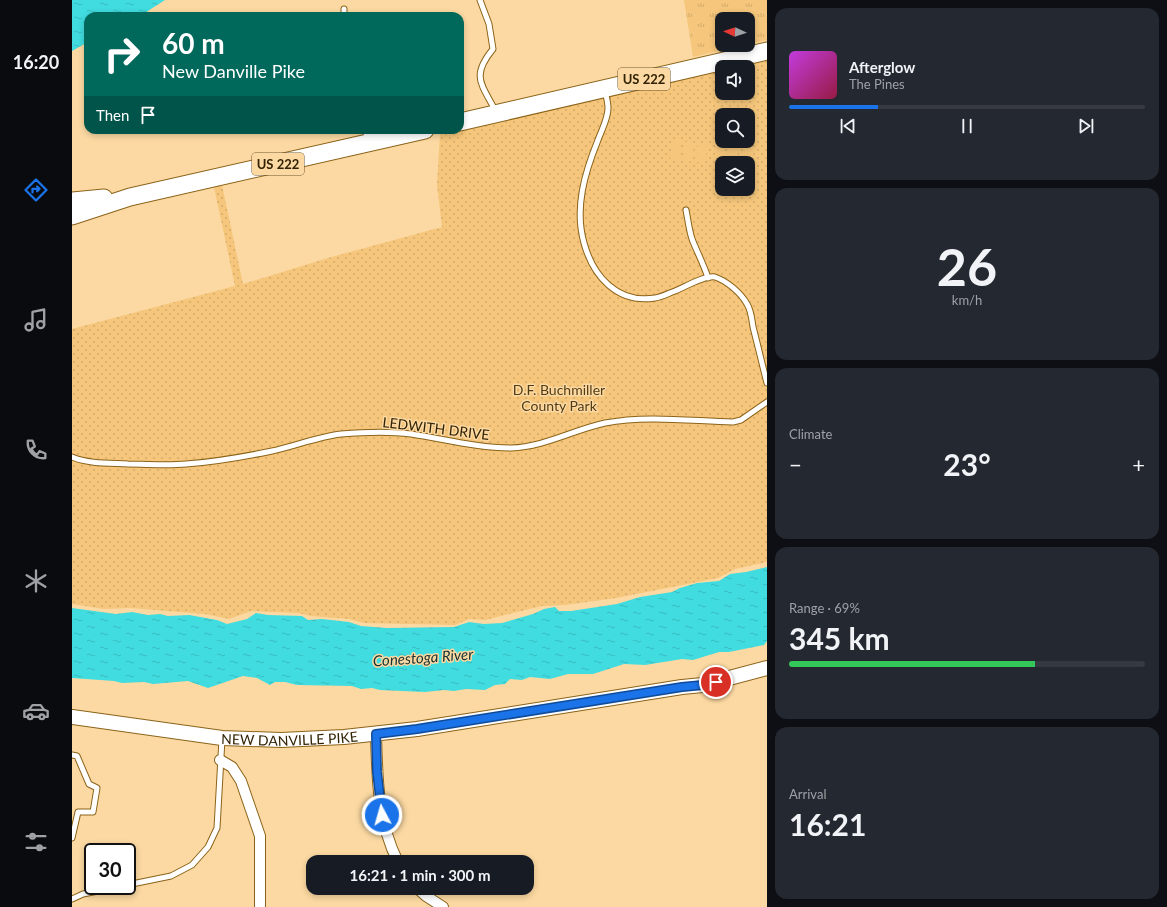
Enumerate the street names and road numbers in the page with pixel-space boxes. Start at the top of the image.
road number: US 222 [618,68,670,90]
road number: US 222 [252,153,304,175]
street label: LEDWITH DRIVE [382,413,490,443]
street label: NEW DANVILLE PIKE [221,727,359,749]

